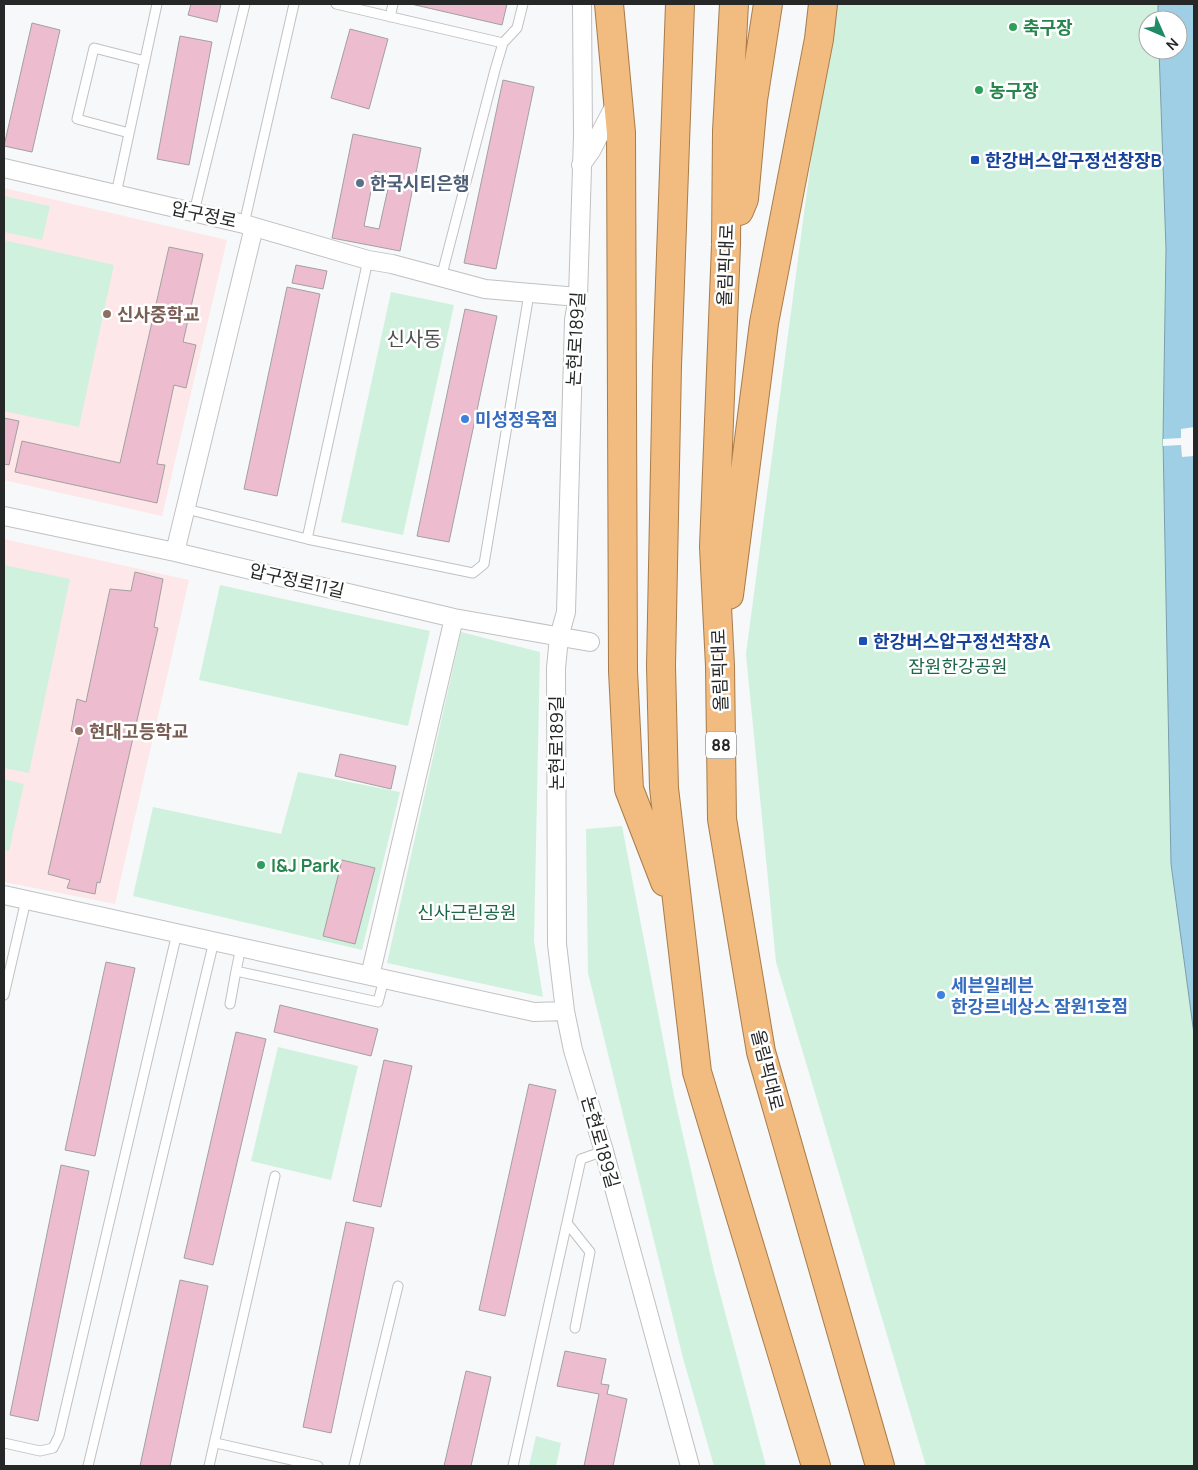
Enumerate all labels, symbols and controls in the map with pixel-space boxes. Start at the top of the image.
north arrow [1138,10,1188,60]
place label: 축구장 [1023,15,1073,39]
marker: 축구장 [1007,21,1019,33]
text: N [1162,34,1183,55]
place label: 농구장 [989,78,1039,102]
marker: 농구장 [973,84,985,96]
place label: 한강버스압구정선창장B [985,148,1162,172]
marker: 한강버스압구정선창장B [969,154,981,166]
place label: 한국시티은행 [370,171,469,195]
marker: 한국시티은행 [354,177,366,189]
street label: 압구정로 [169,195,239,233]
street label: 올림픽대로 [712,223,738,307]
street label: 논현로189길 [561,291,589,387]
place label: 신사중학교 [117,302,200,326]
marker: 신사중학교 [101,308,113,320]
district label: 신사동 [386,325,442,352]
place label: 미성정육점 [475,407,558,431]
marker: 미성정육점 [459,413,471,425]
street label: 압구정로11길 [247,557,347,603]
street label: 올림픽대로 [706,628,732,712]
place label: 한강버스압구정선착장A [873,629,1051,653]
marker: 한강버스압구정선착장A [857,635,869,647]
park label: 잠원한강공원 [908,654,1008,678]
street label: 논현로189길 [544,696,568,790]
place label: 현대고등학교 [89,719,188,743]
marker: 현대고등학교 [73,725,85,737]
road number: 88 [706,732,736,758]
place label: I&J Park [271,853,340,877]
marker: I&J Park [255,859,267,871]
park label: 신사근린공원 [417,900,517,924]
place label: 세븐일레븐 한강르네상스 잠원1호점 [951,973,1128,1018]
marker: 세븐일레븐 한강르네상스 잠원1호점 [935,989,947,1001]
street label: 올림픽대로 [746,1027,790,1113]
street label: 논현로189길 [576,1093,626,1191]

